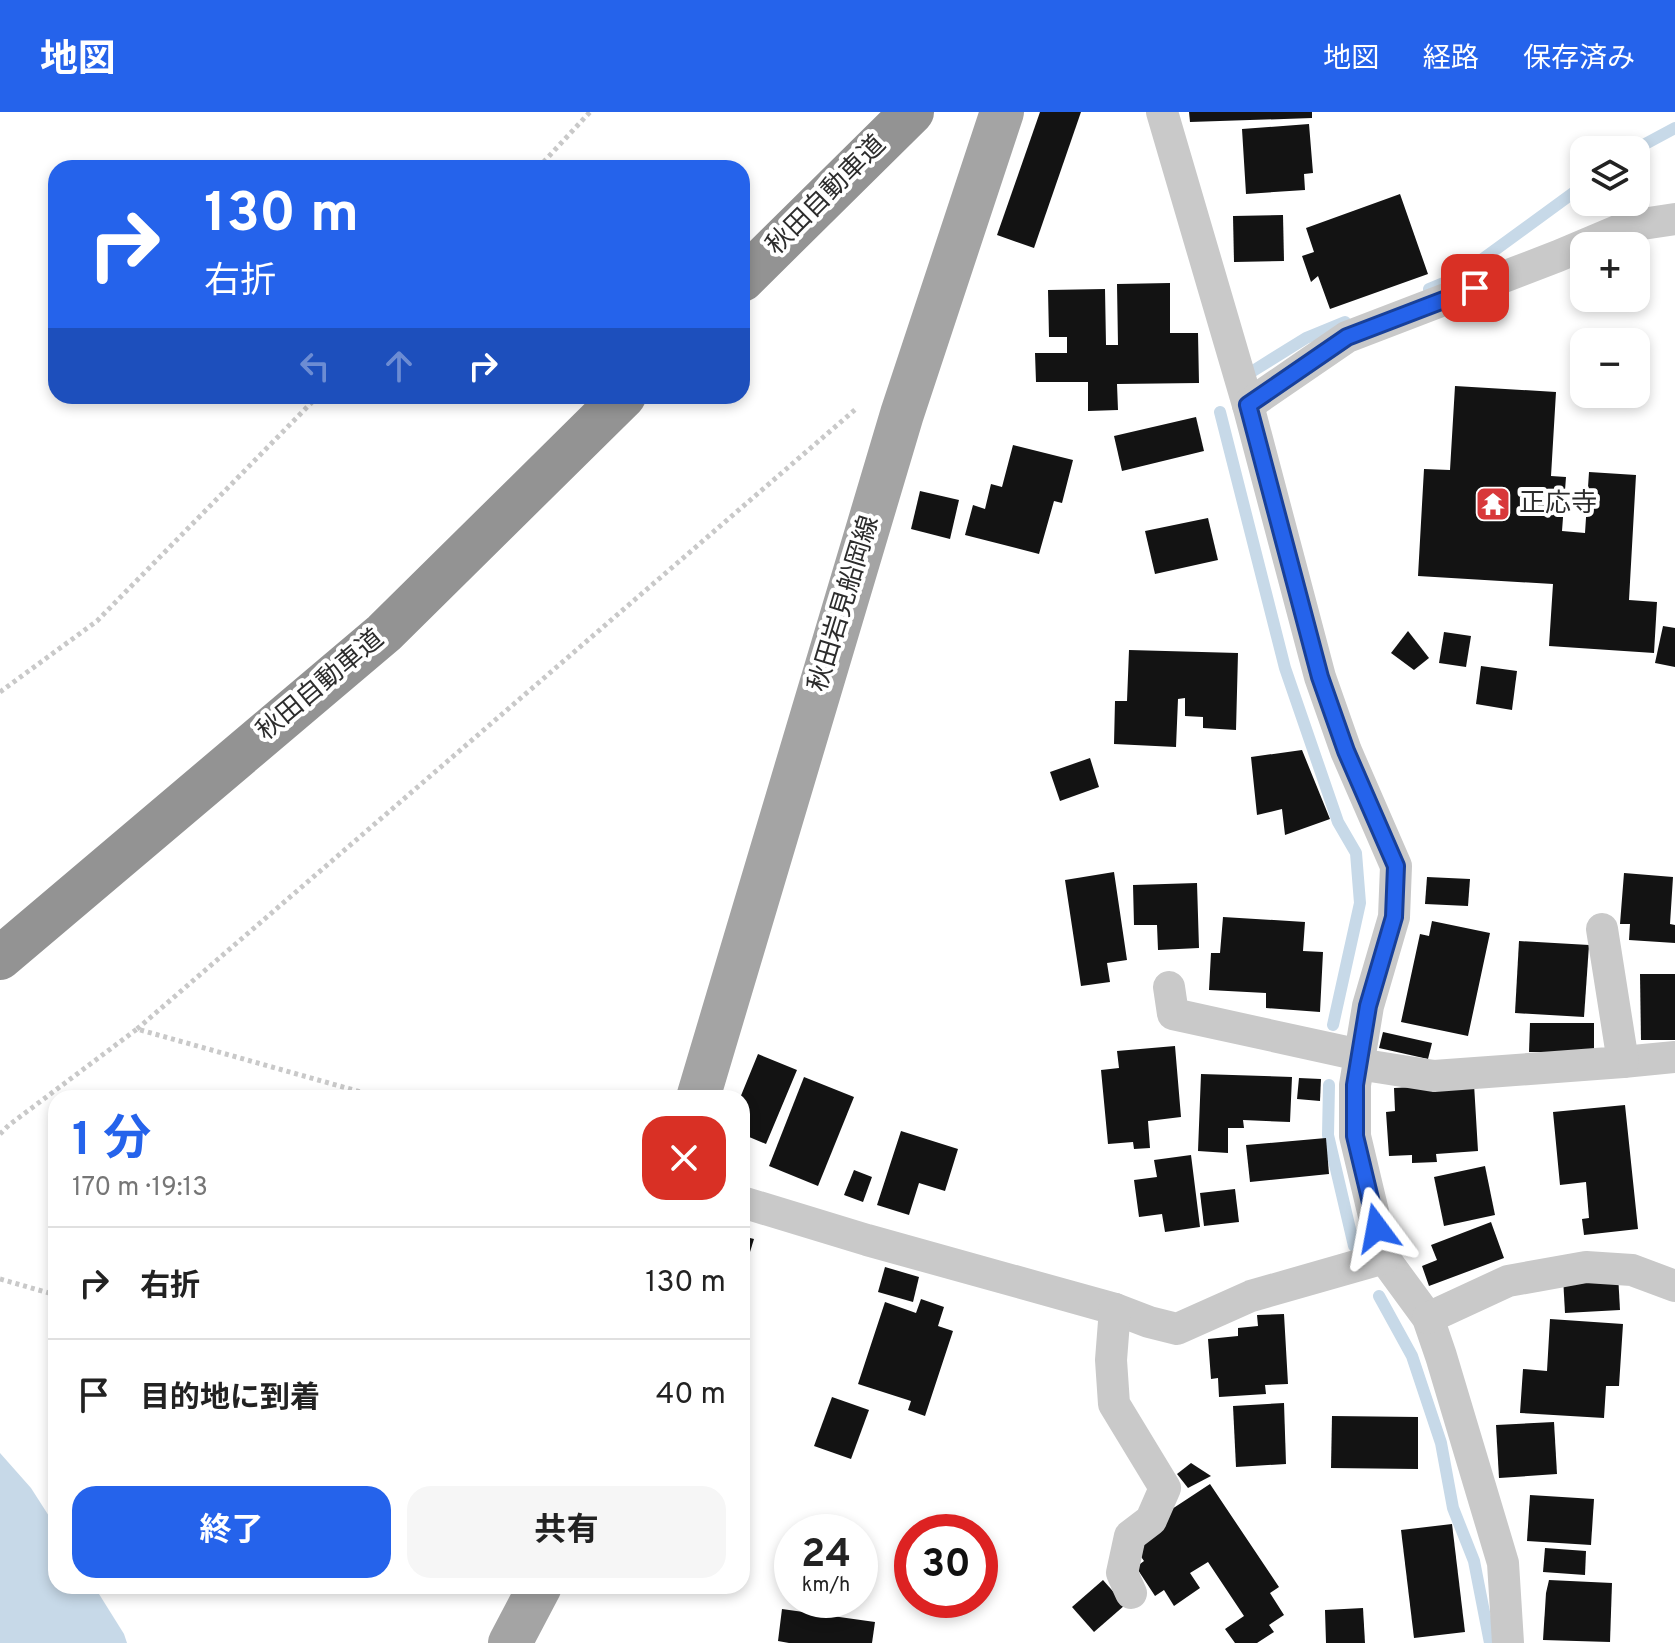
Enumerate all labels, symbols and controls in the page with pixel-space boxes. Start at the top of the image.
text: 地図 [40,37,116,86]
text: 地図 [1323,42,1379,78]
text: 経路 [1423,42,1479,78]
text: 保存済み [1523,42,1635,78]
street label: 秋田自動車道 [760,129,894,263]
map controls [1570,136,1650,408]
button: layers [1570,136,1650,216]
text: 130 m [204,181,359,251]
icon: right [72,192,176,296]
button: + [1570,232,1650,312]
pin [1441,254,1509,322]
text: 右折 [204,260,276,306]
icon: arrive [1453,266,1497,310]
button: − [1570,328,1650,408]
icon: left [293,344,337,388]
icon: ahead [377,344,421,388]
icon: right [461,344,505,388]
temple icon: 正応寺 [1474,485,1512,523]
place label: 正応寺 [1519,488,1597,521]
street label: 秋田岩見船岡線 [803,512,887,696]
street label: 秋田自動車道 [251,623,391,749]
text: 1 分 [72,1112,151,1172]
button: close [642,1116,726,1200]
text: 170 m · 19:13 [72,1172,208,1205]
position arrow [1335,1186,1419,1270]
icon: right [72,1261,116,1305]
text: 130 m [645,1265,726,1302]
text: 右折 [140,1269,200,1306]
icon: arrive [72,1373,116,1417]
text: 40 m [656,1377,726,1414]
text: 目的地に到着 [140,1381,320,1418]
button: 終了 [72,1486,391,1578]
button: 共有 [407,1486,726,1578]
speed limit sign: 30 [894,1514,998,1618]
text: 24 [801,1531,851,1581]
text: km/h [802,1573,850,1599]

